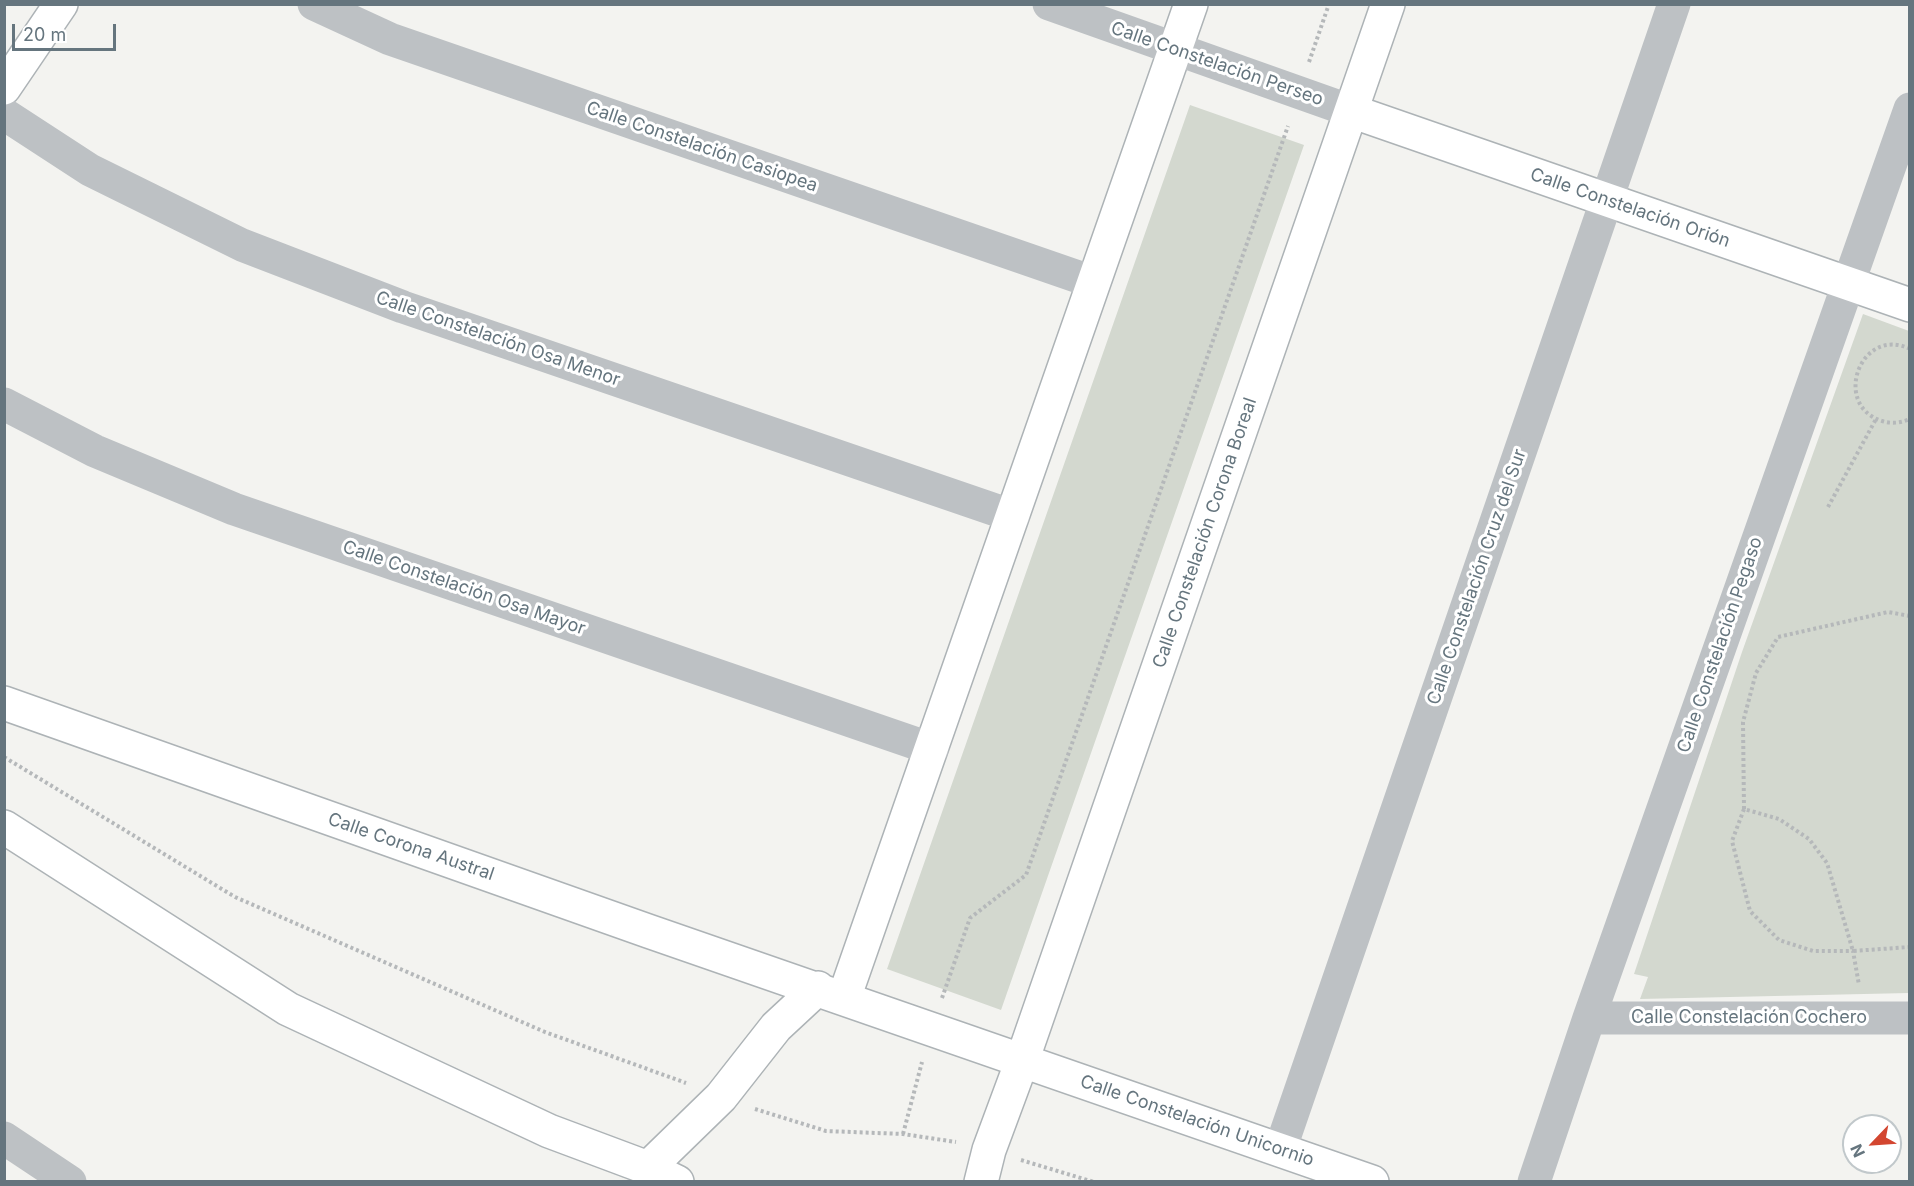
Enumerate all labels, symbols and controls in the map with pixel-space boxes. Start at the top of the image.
scale bar [15,12,118,50]
street label: Calle Constelación Perseo [1108,18,1326,110]
text: 20 m [23,24,66,45]
street label: Calle Constelación Casiopea [584,97,820,197]
street label: Calle Constelación Orión [1527,164,1733,252]
street label: Calle Constelación Osa Menor [373,287,623,391]
street label: Calle Constelación Corona Boreal [1148,395,1262,671]
street label: Calle Constelación Cruz del Sur [1423,446,1531,708]
street label: Calle Constelación Pegaso [1673,534,1767,756]
street label: Calle Constelación Osa Mayor [340,536,588,640]
street label: Calle Corona Austral [325,808,497,886]
street label: Calle Constelación Cochero [1631,1007,1867,1029]
street label: Calle Constelación Unicornio [1077,1071,1317,1171]
north arrow [1842,1114,1902,1174]
text: N [1846,1141,1869,1161]

